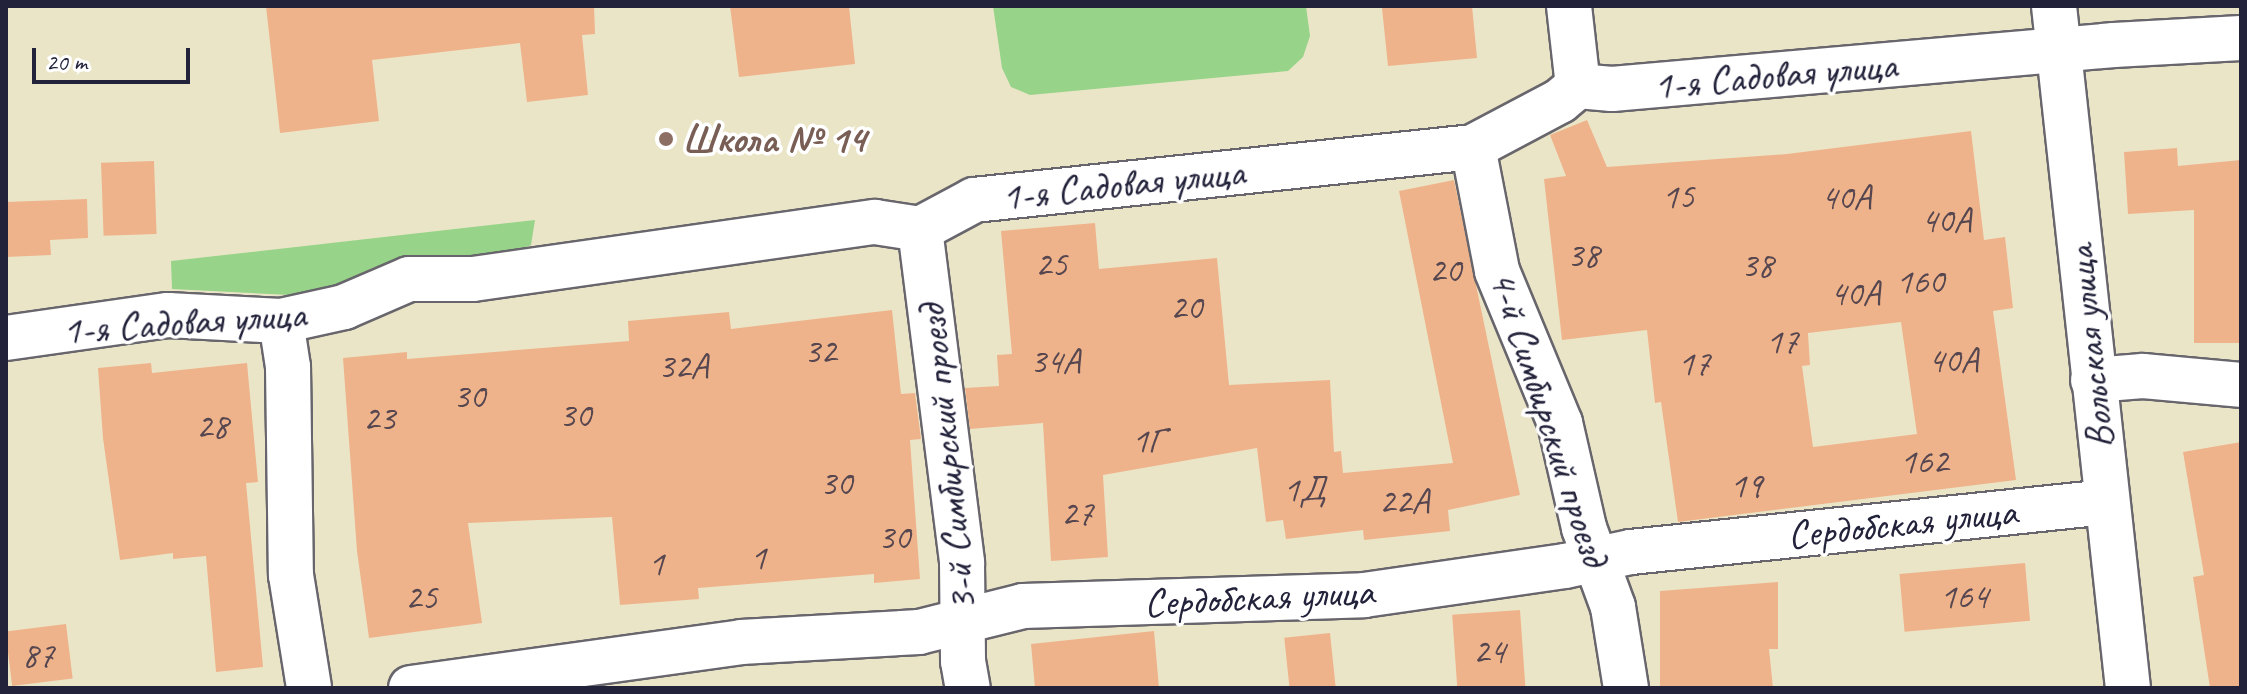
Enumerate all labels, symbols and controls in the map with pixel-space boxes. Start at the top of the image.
scale bar [36,32,194,82]
street label: 1-я Садовая улица [1649,40,1901,110]
text: 20 m [46,47,87,77]
place label: Школа № 14 [682,115,866,163]
marker: Школа № 14 [657,130,675,148]
street label: 1-я Садовая улица [997,147,1249,221]
house number: 15 [1662,175,1694,219]
house number: 40А [1821,176,1871,220]
house number: 40А [1921,199,1971,243]
house number: 38 [1567,234,1599,278]
street label: Вольская улица [2055,242,2125,452]
house number: 25 [1035,243,1067,287]
house number: 38 [1741,244,1773,288]
house number: 20 [1429,249,1461,293]
house number: 160 [1896,260,1944,304]
street label: 4-й Симбирский проезд [1479,264,1619,572]
house number: 40А [1830,272,1880,316]
house number: 20 [1170,286,1202,330]
street label: 1-я Садовая улица [58,289,310,355]
street label: 3-й Симбирский проезд [907,303,987,613]
house number: 17 [1766,320,1798,364]
house number: 32 [804,330,836,374]
house number: 40А [1928,339,1978,383]
house number: 34А [1030,340,1080,384]
house number: 17 [1678,342,1710,386]
house number: 32А [658,345,708,389]
house number: 30 [453,375,485,419]
house number: 30 [559,394,591,438]
house number: 23 [363,397,395,441]
house number: 28 [196,405,228,449]
house number: 1Г [1132,419,1164,463]
house number: 162 [1900,440,1948,484]
house number: 30 [820,462,852,506]
house number: 19 [1730,464,1762,508]
house number: 1Д [1283,468,1325,512]
house number: 22А [1379,480,1429,524]
street label: Сердобская улица [1784,487,2020,559]
house number: 27 [1061,492,1093,536]
house number: 30 [878,516,910,560]
house number: 1 [750,536,766,580]
house number: 1 [648,542,664,586]
street label: Сердобская улица [1142,567,1376,627]
house number: 164 [1940,575,1988,619]
house number: 25 [405,576,437,620]
house number: 24 [1473,630,1505,674]
house number: 87 [22,634,54,678]

